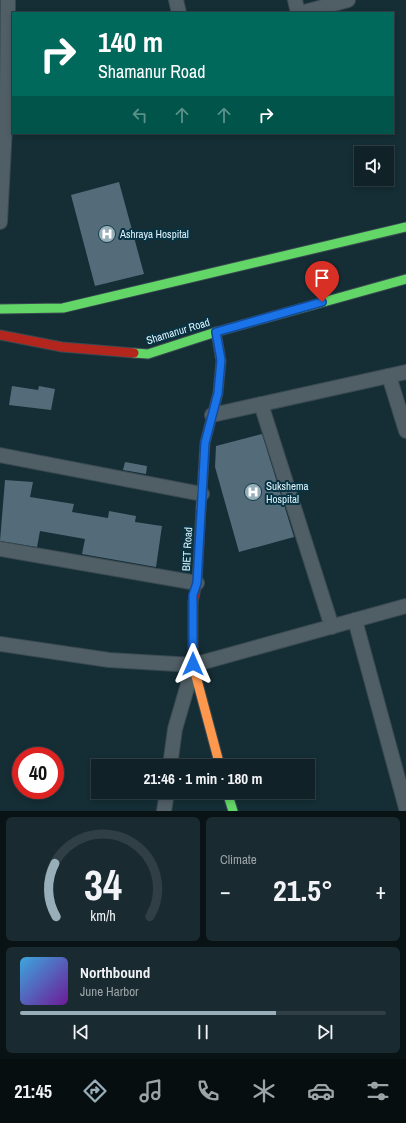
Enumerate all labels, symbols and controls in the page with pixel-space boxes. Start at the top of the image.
text: 140 m [98,23,163,61]
icon: right [32,28,84,80]
text: Shamanur Road [98,59,205,84]
icon: left [129,104,151,126]
icon: ahead [171,104,193,126]
icon: ahead [213,104,235,126]
icon: right [255,104,277,126]
map controls [354,146,394,186]
button: sound [354,146,394,186]
hospital icon: Ashraya Hospital [97,224,117,244]
place label: Ashraya Hospital [119,227,189,241]
pin [305,261,339,302]
icon: arrive [311,267,333,289]
street label: Shamanur Road [145,315,211,347]
place label: Sukshema Hospital [266,479,309,506]
hospital icon: Sukshema Hospital [243,482,263,502]
street label: BIET Road [179,527,195,571]
position arrow [172,643,214,685]
speed limit sign: 40 [12,747,64,799]
text: 21:46 · 1 min · 180 m [144,768,262,789]
text: Climate [220,851,257,868]
text: 34 [84,857,122,913]
text: 21.5° [273,870,333,910]
text: − [220,876,231,906]
text: + [375,876,386,906]
text: km/h [90,906,116,925]
text: Northbound [80,962,150,983]
text: June Harbor [80,983,139,1000]
icon: previous [70,1021,92,1043]
icon: pause [192,1021,214,1043]
icon: next [314,1021,336,1043]
icon: directions [81,1077,109,1105]
icon: music [137,1077,165,1105]
icon: phone [194,1077,222,1105]
icon: climate [250,1077,278,1105]
icon: car [307,1077,335,1105]
icon: filters [364,1077,392,1105]
text: 21:45 [14,1079,52,1104]

